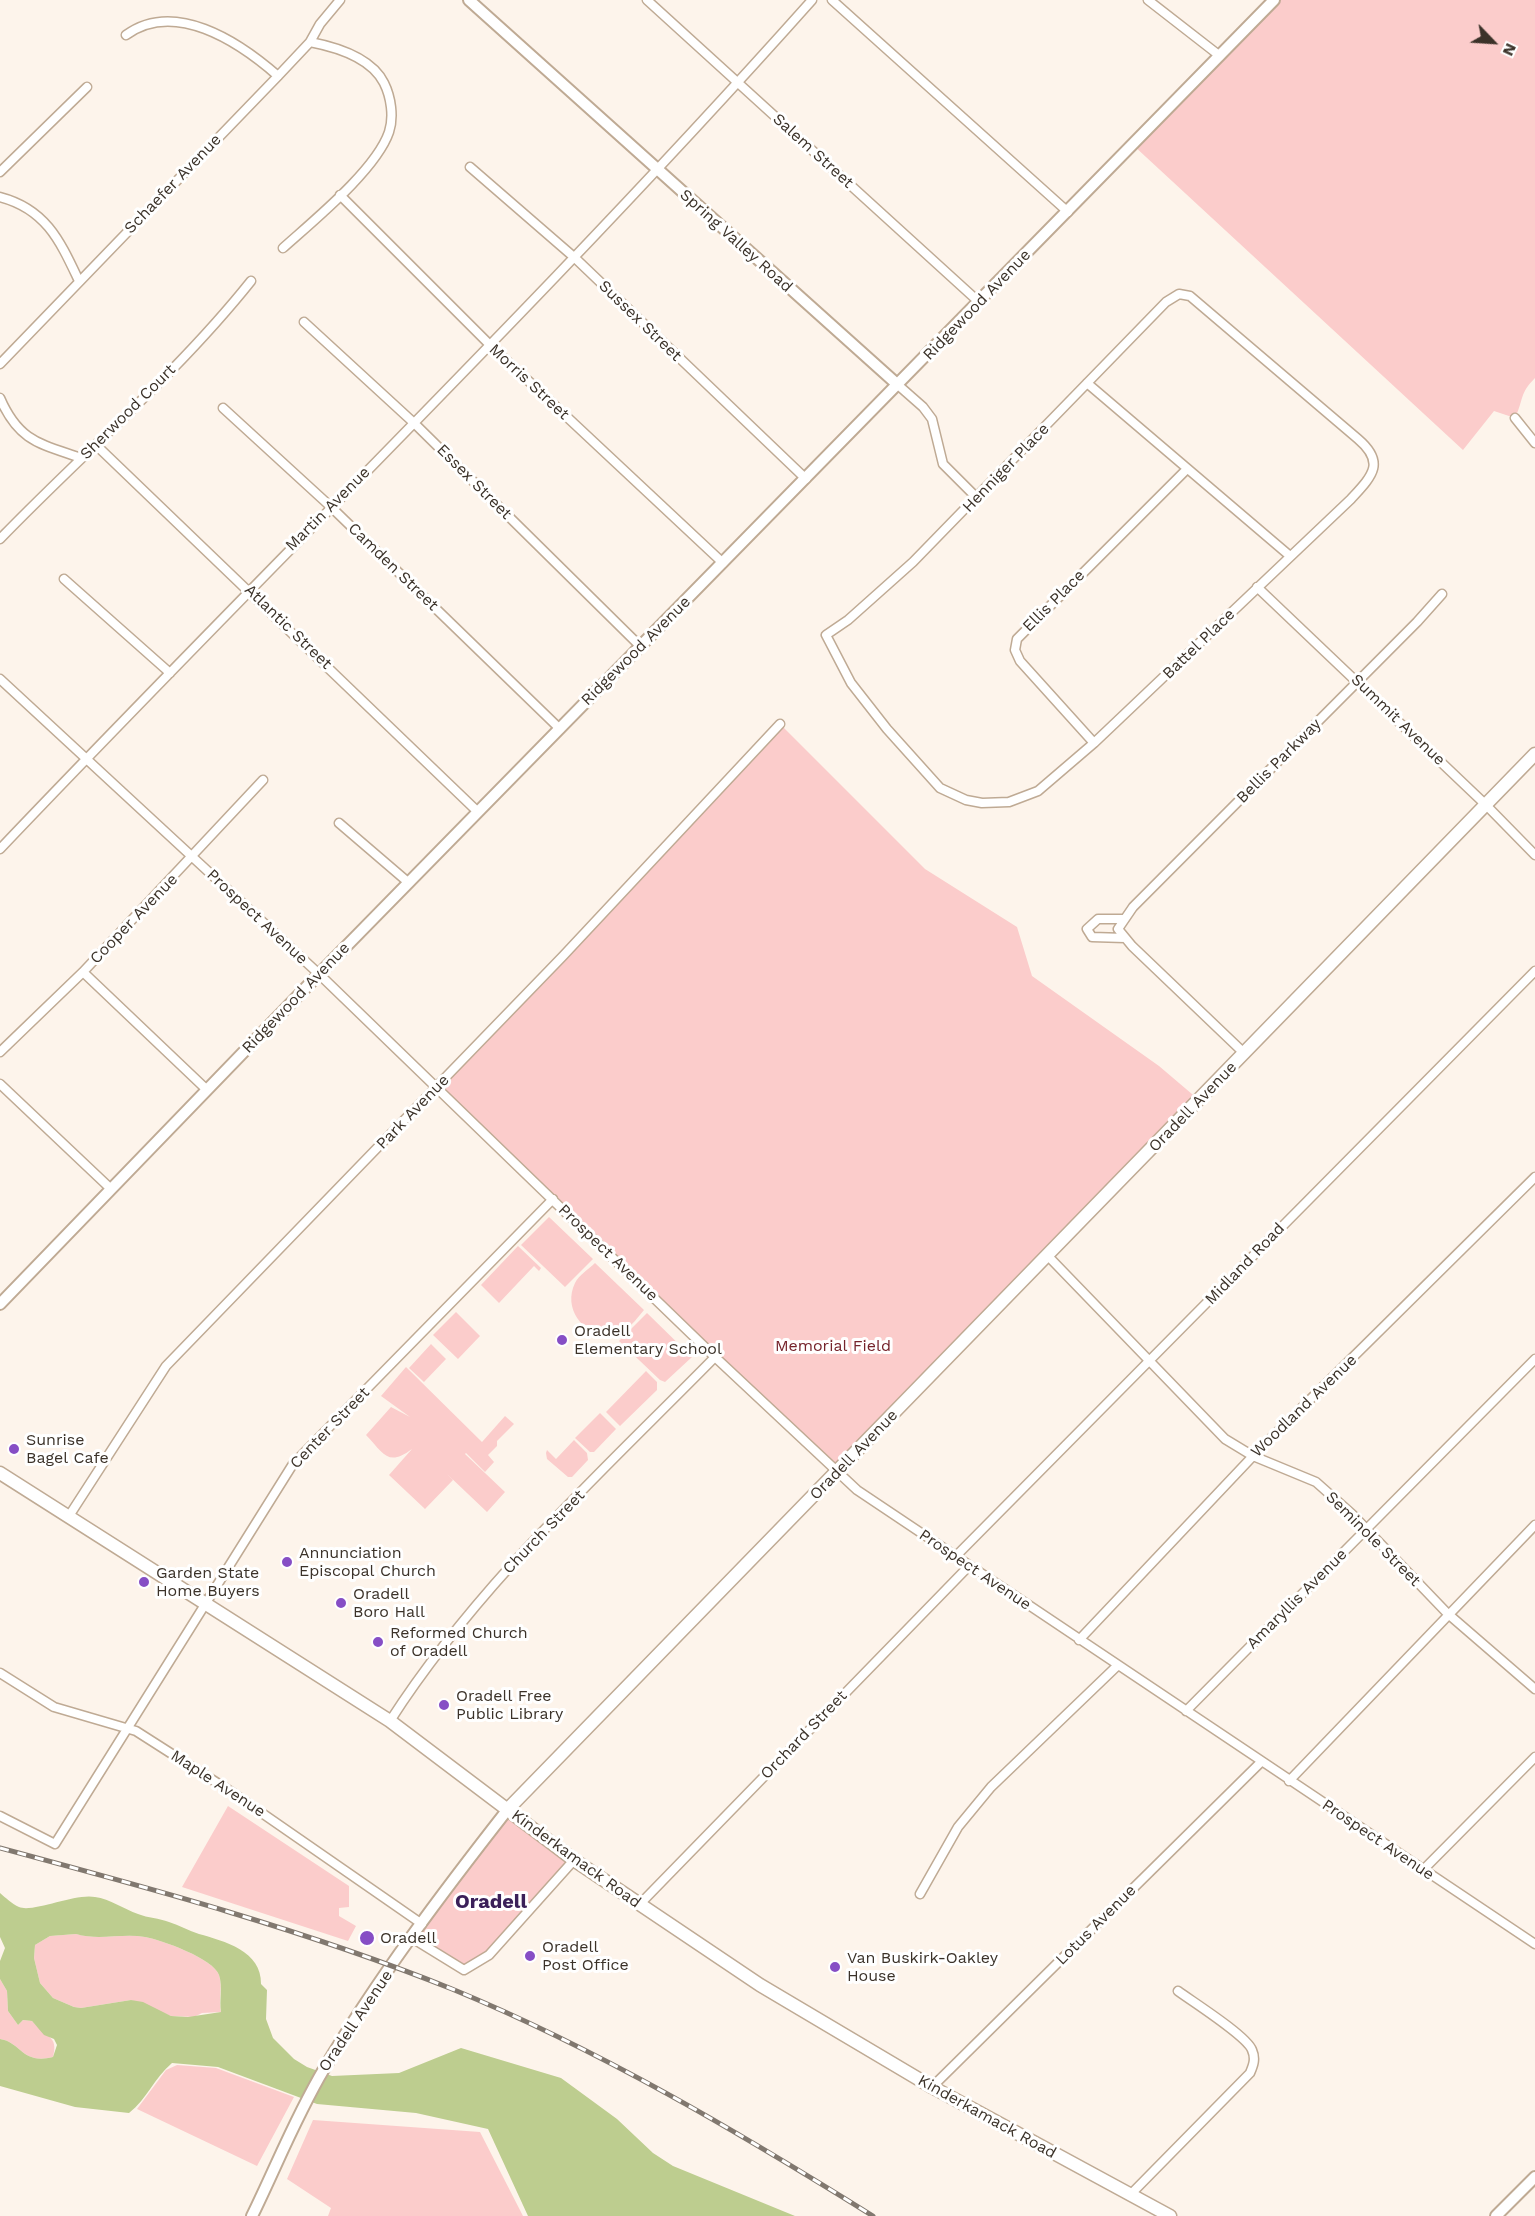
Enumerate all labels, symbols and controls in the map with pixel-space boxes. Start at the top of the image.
north arrow [1463,12,1523,72]
text: N [1499,40,1521,59]
street label: Salem Street [769,110,857,192]
street label: Schaefer Avenue [121,130,225,238]
street label: Spring Valley Road [676,185,796,297]
street label: Ridgewood Avenue [919,246,1035,364]
street label: Sussex Street [594,277,686,365]
street label: Morris Street [485,340,573,424]
street label: Sherwood Court [76,360,180,464]
street label: Henniger Place [959,419,1053,517]
street label: Essex Street [433,441,515,523]
street label: Martin Avenue [282,463,374,555]
street label: Camden Street [344,519,442,615]
street label: Ellis Place [1019,566,1089,636]
street label: Atlantic Street [240,581,336,673]
street label: Ridgewood Avenue [577,592,695,710]
street label: Battel Place [1159,605,1239,683]
street label: Summit Avenue [1347,670,1449,770]
street label: Bellis Parkway [1233,715,1325,807]
street label: Prospect Avenue [203,865,311,969]
street label: Cooper Avenue [86,870,182,968]
street label: Ridgewood Avenue [238,939,354,1057]
street label: Oradell Avenue [1145,1058,1241,1156]
street label: Park Avenue [373,1071,453,1153]
street label: Prospect Avenue [554,1201,662,1305]
street label: Midland Road [1201,1219,1289,1309]
place label: Oradell Elementary School [574,1321,722,1359]
marker: Oradell Elementary School [555,1333,569,1347]
park label: Memorial Field [775,1336,891,1356]
street label: Woodland Avenue [1247,1350,1361,1462]
street label: Center Street [286,1383,374,1473]
street label: Oradell Avenue [806,1406,902,1504]
place label: Sunrise Bagel Cafe [26,1430,109,1468]
marker: Sunrise Bagel Cafe [7,1442,21,1456]
street label: Church Street [499,1486,589,1578]
street label: Seminole Street [1322,1488,1424,1590]
street label: Prospect Avenue [915,1525,1035,1615]
place label: Annunciation Episcopal Church [299,1543,436,1581]
street label: Amaryllis Avenue [1243,1545,1351,1653]
marker: Annunciation Episcopal Church [280,1555,294,1569]
place label: Garden State Home Buyers [156,1563,260,1601]
marker: Garden State Home Buyers [137,1575,151,1589]
place label: Oradell Boro Hall [353,1584,425,1622]
marker: Oradell Boro Hall [334,1596,348,1610]
place label: Reformed Church of Oradell [390,1623,528,1661]
marker: Reformed Church of Oradell [371,1635,385,1649]
place label: Oradell Free Public Library [456,1686,563,1724]
street label: Orchard Street [757,1687,851,1783]
marker: Oradell Free Public Library [437,1698,451,1712]
street label: Maple Avenue [167,1746,269,1822]
street label: Prospect Avenue [1318,1795,1438,1885]
street label: Kinderkamack Road [508,1806,644,1912]
street label: Lotus Avenue [1052,1881,1140,1969]
district label: Oradell [455,1890,527,1914]
place label: Oradell [380,1928,436,1948]
marker: Oradell [358,1929,376,1947]
place label: Oradell Post Office [542,1937,629,1975]
place label: Van Buskirk-Oakley House [847,1948,998,1986]
marker: Oradell Post Office [523,1949,537,1963]
marker: Van Buskirk-Oakley House [828,1960,842,1974]
street label: Oradell Avenue [315,1967,397,2075]
street label: Kinderkamack Road [914,2071,1060,2163]

